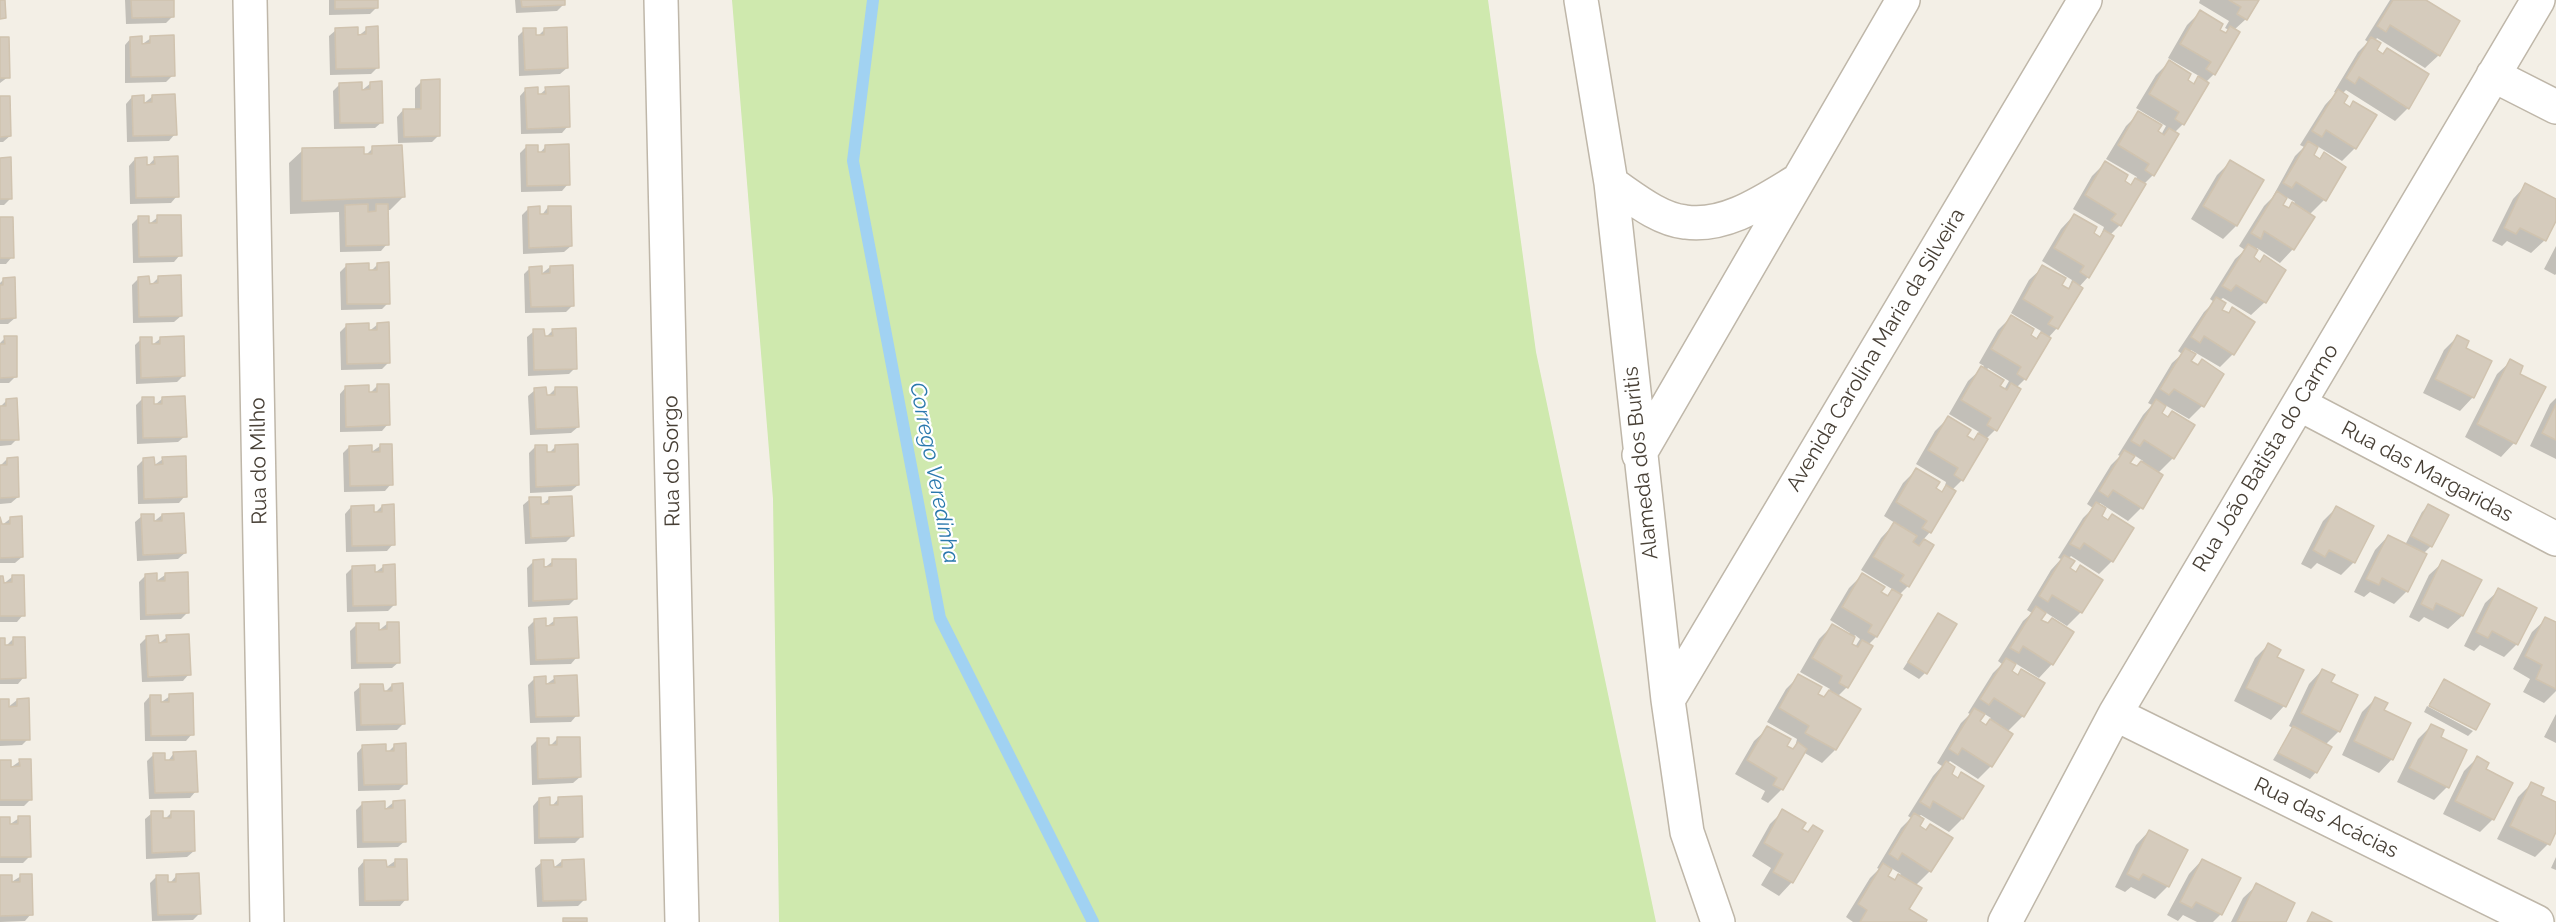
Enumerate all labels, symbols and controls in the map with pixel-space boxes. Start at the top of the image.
street label: Avenida Carolina Maria da Silveira [1781,204,1971,496]
street label: Rua João Batista do Carmo [2188,339,2344,577]
street label: Alameda dos Buritis [1618,365,1664,561]
water label: Corrego Veredinha [903,380,965,566]
street label: Rua do Sorgo [658,395,686,527]
street label: Rua do Milho [245,397,273,525]
street label: Rua das Margaridas [2337,416,2517,528]
street label: Rua das Acácias [2250,772,2402,864]

